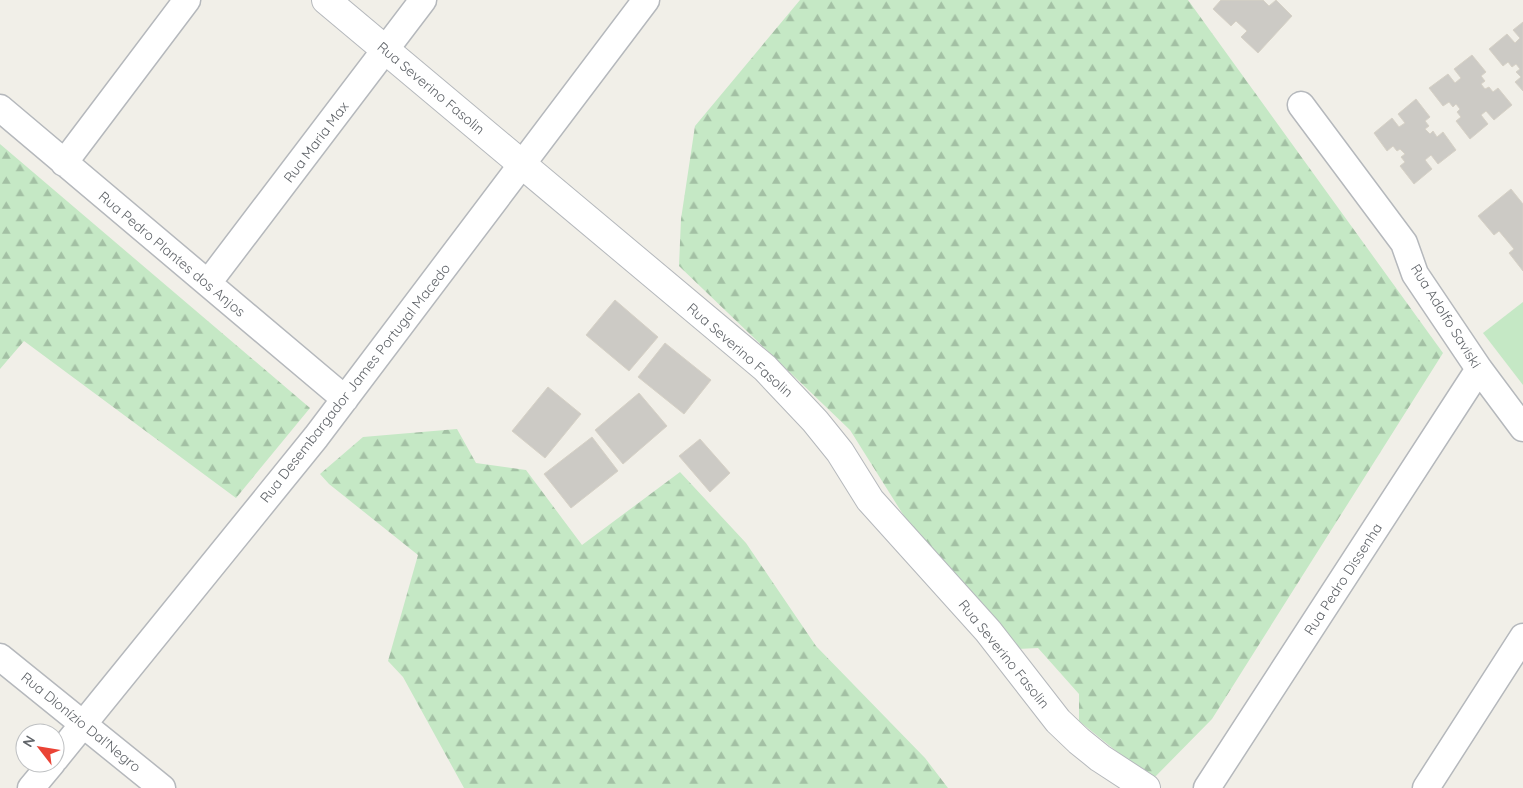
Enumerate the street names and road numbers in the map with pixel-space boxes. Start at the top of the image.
street label: Rua Severino Fasolin [374,38,488,138]
street label: Rua Maria Max [280,98,353,186]
street label: Rua Pedro Plantes dos Anjos [95,187,249,321]
street label: Rua Desembargador James Portugal Macedo [256,260,454,506]
street label: Rua Adolfo Saviski [1407,261,1485,371]
street label: Rua Severino Fasolin [683,299,797,401]
street label: Rua Pedro Dissenha [1300,520,1386,638]
street label: Rua Severino Fasolin [955,596,1053,712]
street label: Rua Dionízio Dal'Negro [18,669,144,775]

